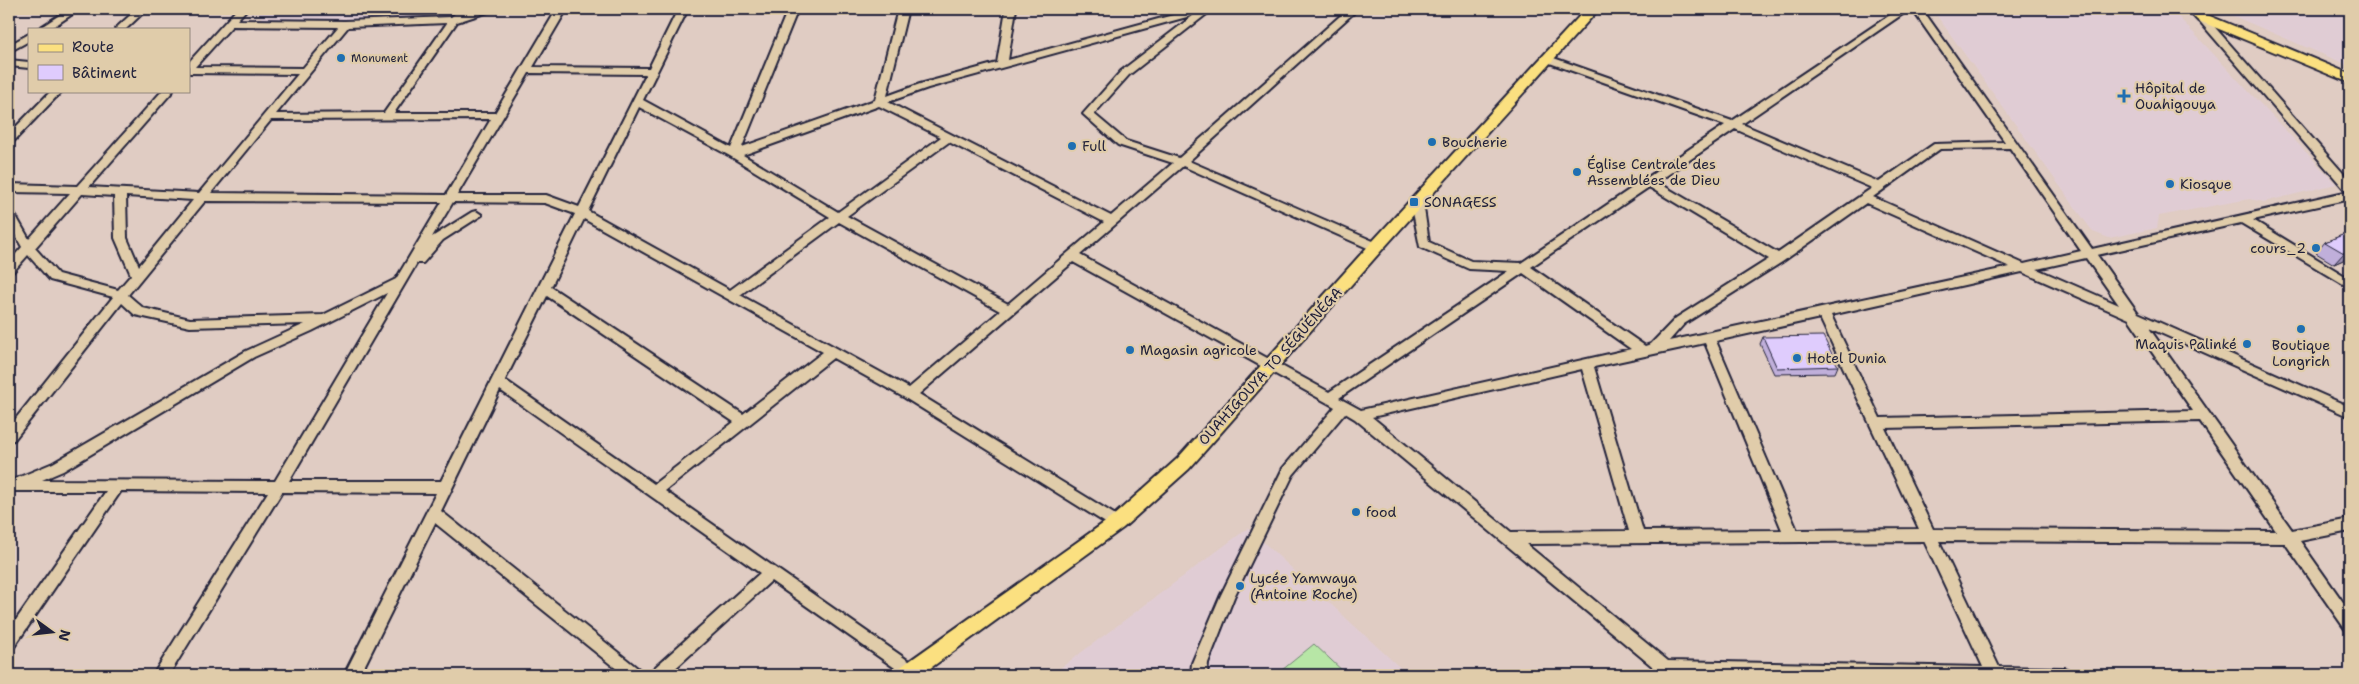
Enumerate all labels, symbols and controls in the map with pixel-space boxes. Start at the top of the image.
legend [28,28,190,92]
text: Route [72,37,114,57]
place label: Monument [351,51,408,66]
marker: Monument [335,52,347,64]
text: Bâtiment [72,63,137,83]
place label: Hôpital de Ouahigouya [2135,79,2216,113]
marker: Hôpital de Ouahigouya [2117,89,2131,103]
place label: Boucherie [1442,133,1508,151]
marker: Boucherie [1426,136,1438,148]
place label: Full [1082,137,1107,155]
marker: Full [1066,140,1078,152]
place label: Église Centrale des Assemblées de Dieu [1587,155,1720,189]
marker: Église Centrale des Assemblées de Dieu [1571,166,1583,178]
place label: Kiosque [2180,175,2232,193]
marker: Kiosque [2164,178,2176,190]
place label: SONAGESS [1424,193,1497,211]
marker: SONAGESS [1408,196,1420,208]
place label: cours_2 [2250,239,2306,257]
marker: cours_2 [2310,242,2322,254]
street label: OUAHIGOUYA TO SÉGUÉNÉGA [1194,283,1346,449]
marker: Boutique Longrich [2295,323,2307,335]
place label: Maquis Palinké [2135,335,2237,353]
place label: Boutique Longrich [2272,336,2330,370]
marker: Maquis Palinké [2241,338,2253,350]
place label: Magasin agricole [1140,341,1257,359]
marker: Magasin agricole [1124,344,1136,356]
place label: Hotel Dunia [1807,349,1886,367]
marker: Hotel Dunia [1791,352,1803,364]
place label: food [1366,503,1397,521]
marker: food [1350,506,1362,518]
place label: Lycée Yamwaya (Antoine Roche) [1250,569,1357,603]
marker: Lycée Yamwaya (Antoine Roche) [1234,580,1246,592]
north arrow [28,606,78,656]
text: N [54,628,75,643]

